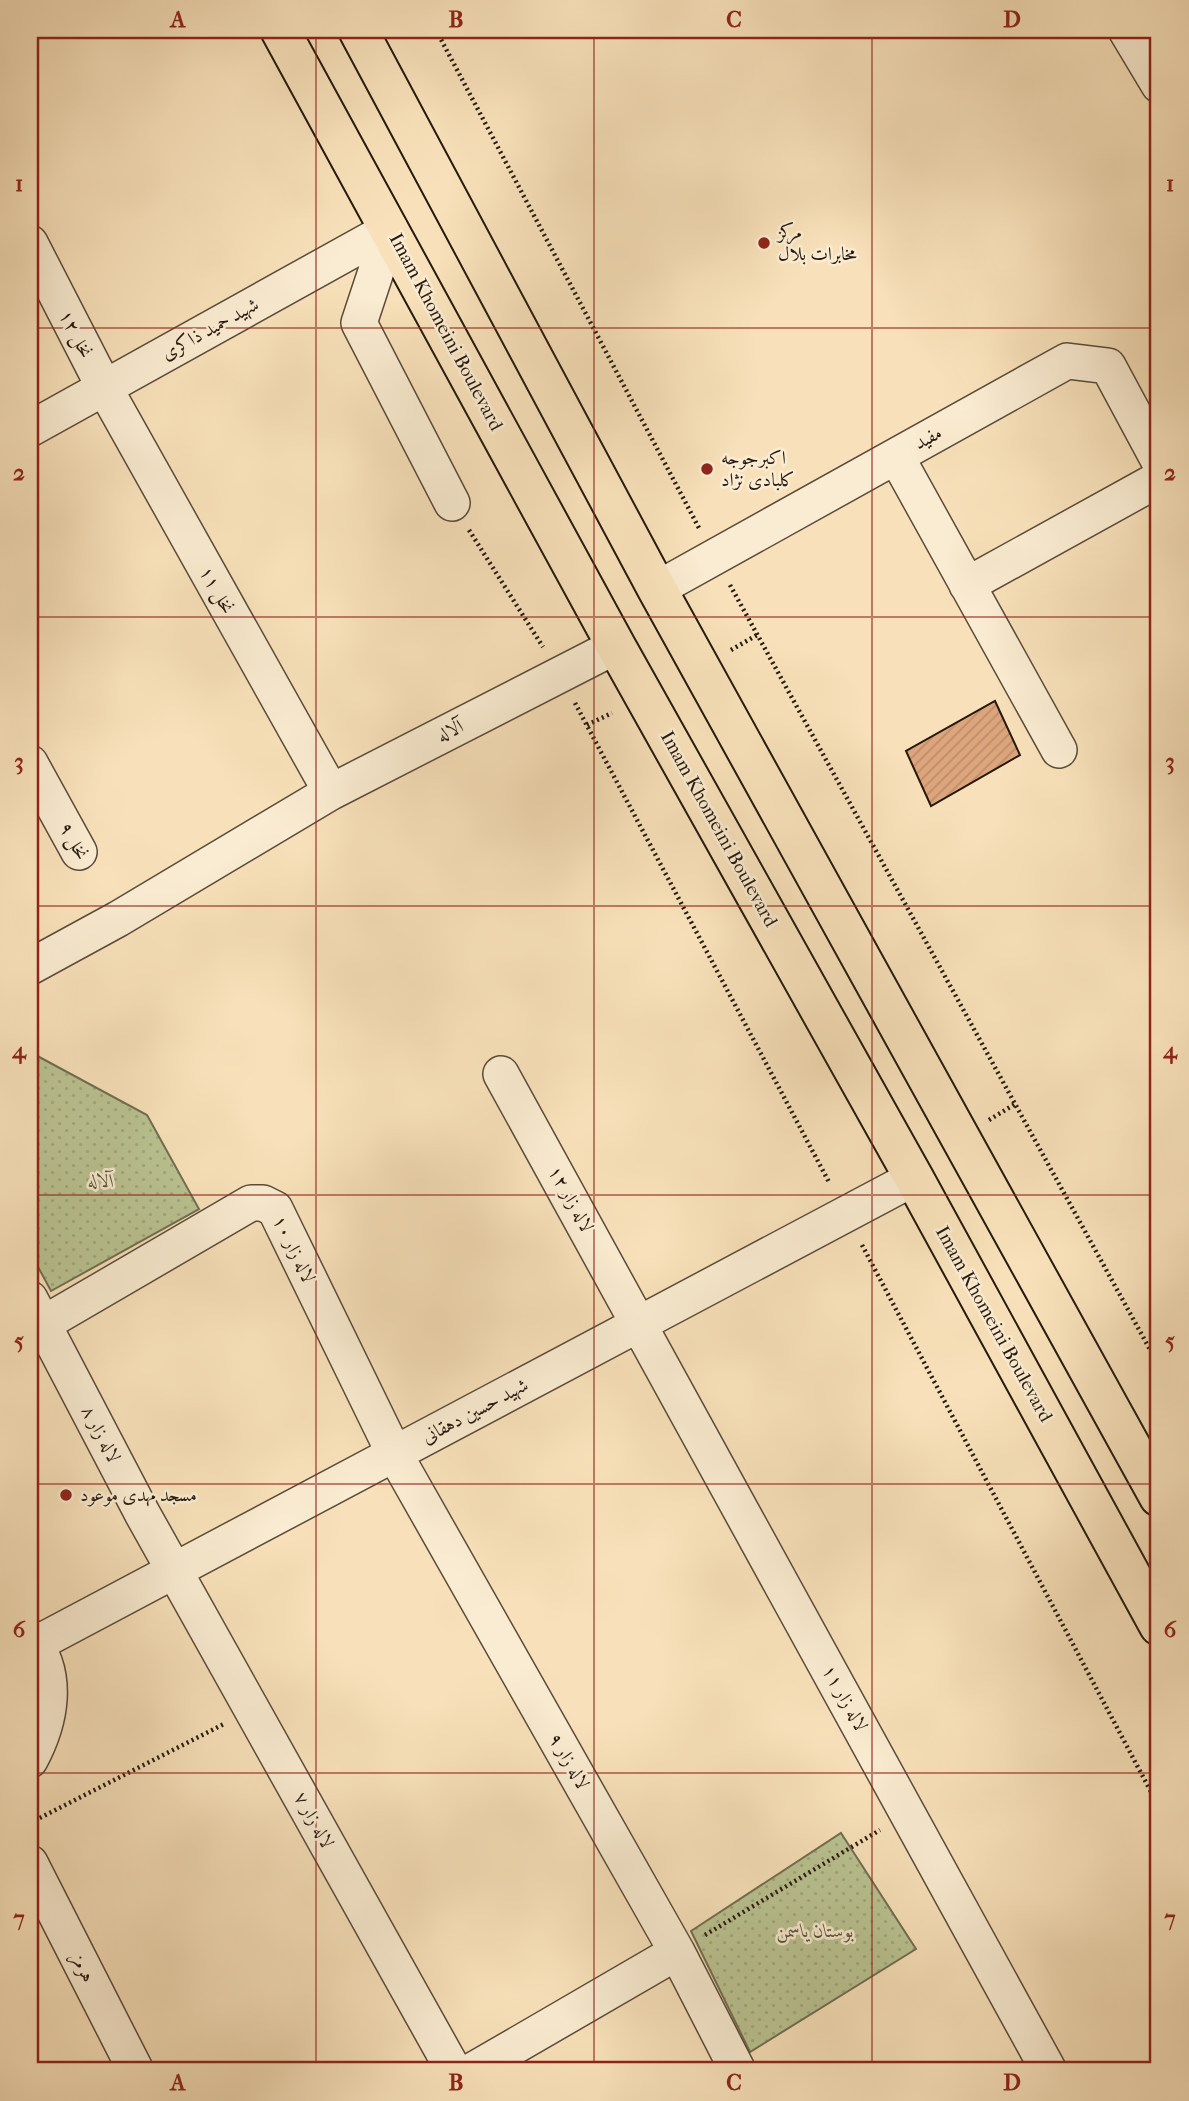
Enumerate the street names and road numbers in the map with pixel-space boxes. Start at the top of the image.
street label: Imam Khomeini Boulevard [385,230,508,435]
street label: شهید حمید ذاکری [158,293,263,366]
street label: نخل ۱۲ [53,306,97,363]
street label: مفید [910,422,946,454]
street label: نخل ۱۱ [193,562,239,618]
street label: آلاله [433,714,469,747]
street label: Imam Khomeini Boulevard [656,727,782,931]
street label: نخل ۹ [53,818,93,865]
street label: لاله زار ۱۲ [544,1162,598,1236]
street label: لاله زار ۱۰ [268,1212,320,1286]
street label: Imam Khomeini Boulevard [931,1222,1057,1426]
street label: شهید حسین دهقانی [418,1374,532,1449]
street label: لاله زار ۸ [77,1402,125,1466]
street label: لاله زار ۱۱ [818,1661,872,1735]
street label: لاله زار ۹ [544,1729,594,1793]
street label: لاله زار ۷ [290,1788,338,1852]
street label: هرمز [64,1948,100,1987]

